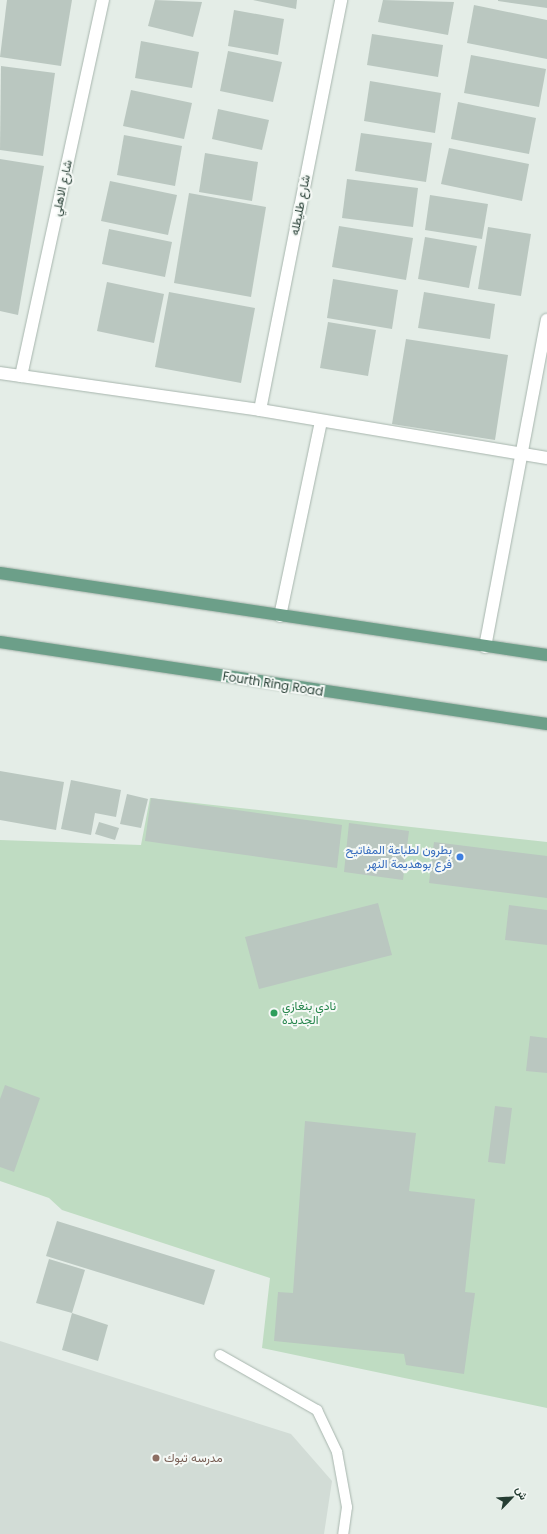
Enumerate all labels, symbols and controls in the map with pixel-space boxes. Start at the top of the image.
street label: شارع الاهلي [49,159,75,217]
street label: شارع طليطله [287,173,313,237]
street label: Fourth Ring Road [222,669,324,699]
place label: بطرون لطباعة المفاتيح فرع بوهديمة النهر [346,843,452,871]
marker: بطرون لطباعة المفاتيح فرع بوهديمة النهر [455,852,465,862]
place label: نادي بنغازي الجديده [282,999,336,1027]
marker: نادي بنغازي الجديده [269,1008,279,1018]
place label: مدرسه تبوك [164,1451,223,1465]
marker: مدرسه تبوك [151,1453,161,1463]
north arrow [491,1478,531,1518]
text: ش [512,1484,532,1502]

